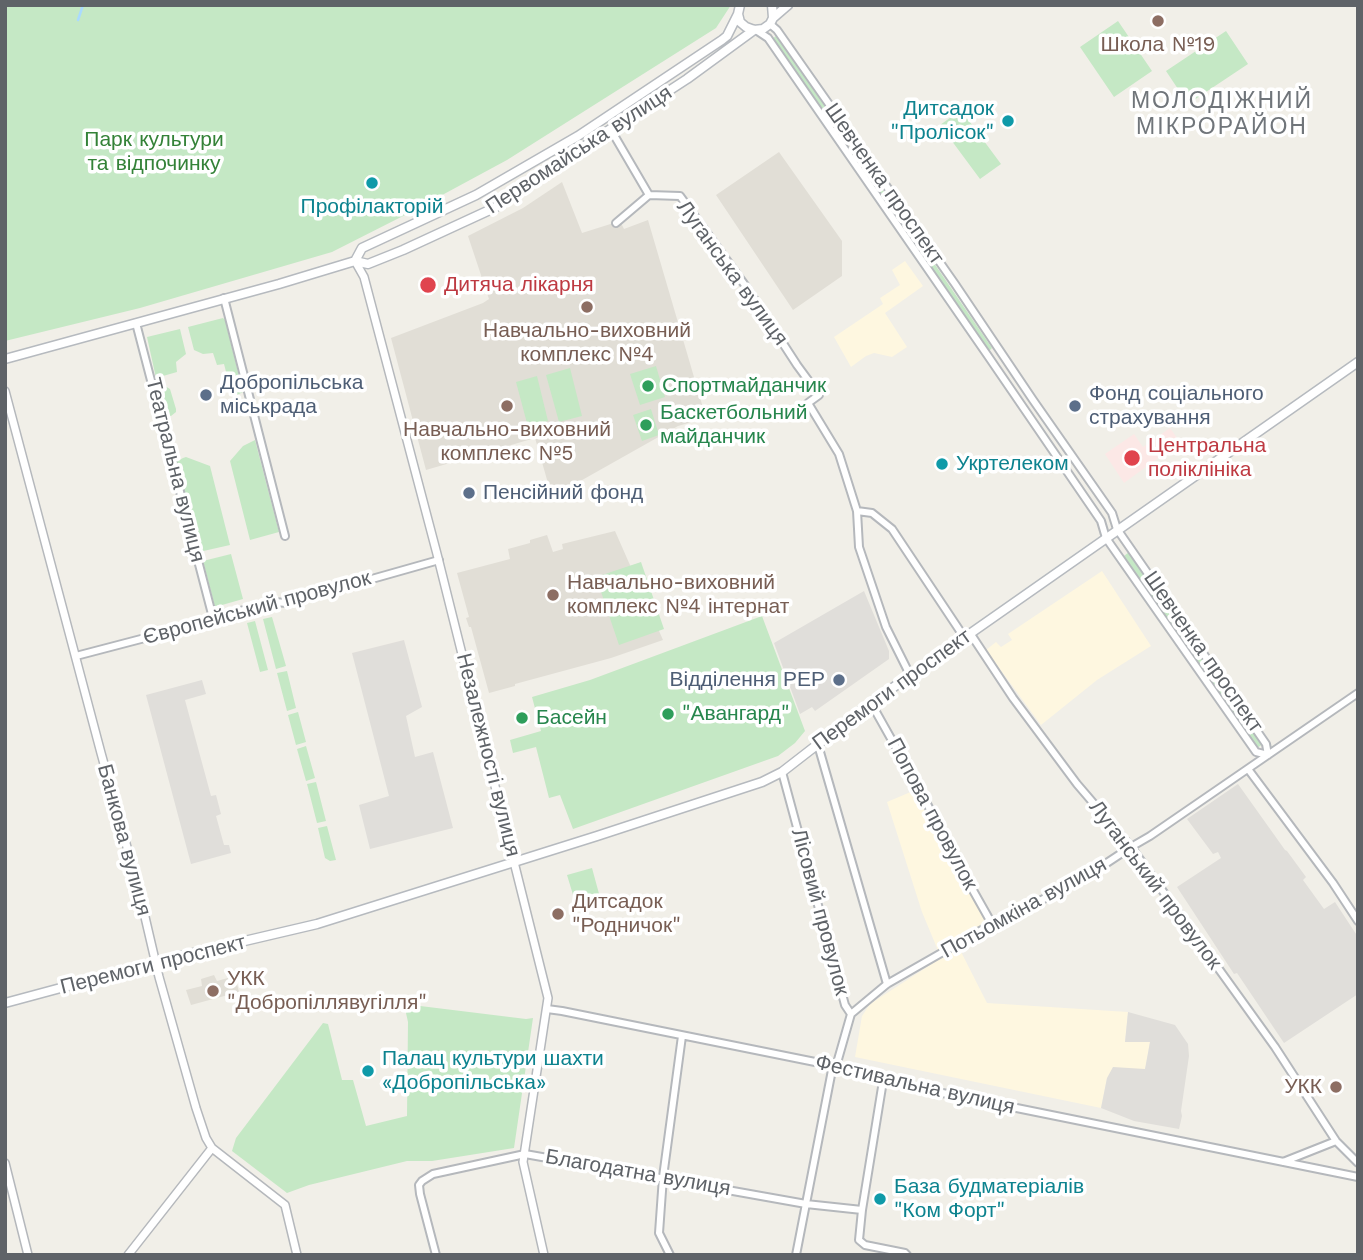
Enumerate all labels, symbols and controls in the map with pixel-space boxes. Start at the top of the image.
marker: Школа №19 [1150,13,1166,29]
place label: Школа №19 [1100,32,1216,58]
street label: Первомайська вулиця [481,80,677,220]
district label: МОЛОДІЖНИЙ МІКРОРАЙОН [1132,87,1312,141]
place label: Дитсадок "Пролісок" [891,96,994,146]
street label: Шевченка проспект [819,98,949,270]
marker: Дитсадок "Пролісок" [1000,113,1016,129]
park label: Парк культури та відпочинку [84,127,224,177]
marker: Профілакторій [364,175,380,191]
place label: Профілакторій [301,194,443,220]
street label: Луганська вулиця [671,196,793,350]
place label: Дитяча лікарня [444,272,594,298]
marker: Дитяча лікарня [418,275,438,295]
marker: Навчально-виховний комплекс №4 [579,299,595,315]
place label: Навчально-виховний комплекс №4 [483,318,691,368]
place label: Добропільська міськрада [220,370,364,420]
place label: Спортмайданчик [662,373,826,399]
street label: Театральна вулиця [140,375,210,565]
marker: Спортмайданчик [640,378,656,394]
place label: Фонд соціального страхування [1089,381,1264,431]
marker: Добропільська міськрада [198,387,214,403]
marker: Навчально-виховний комплекс №5 [499,398,515,414]
marker: Фонд соціального страхування [1067,398,1083,414]
place label: Баскетбольний майданчик [660,400,807,450]
place label: Навчально-виховний комплекс №5 [403,417,611,467]
marker: Баскетбольний майданчик [638,417,654,433]
place label: Центральна поліклініка [1148,433,1266,483]
marker: Центральна поліклініка [1122,448,1142,468]
place label: Укртелеком [956,451,1069,477]
marker: Укртелеком [934,456,950,472]
place label: Пенсійний фонд [483,480,643,506]
marker: Пенсійний фонд [461,485,477,501]
street label: Європейський провулок [141,565,373,651]
street label: Шевченка проспект [1138,566,1268,738]
place label: Навчально-виховний комплекс №4 інтернат [567,570,789,620]
marker: Навчально-виховний комплекс №4 інтернат [545,587,561,603]
street label: Перемоги проспект [808,624,976,756]
street label: Незалежності вулиця [451,651,525,859]
place label: Відділення РЕР [669,667,825,693]
marker: Відділення РЕР [831,672,847,688]
place label: "Авангард" [682,701,789,727]
place label: Басейн [536,705,607,731]
marker: "Авангард" [660,706,676,722]
marker: Басейн [514,710,530,726]
street label: Попова провулок [881,734,983,894]
street label: Банкова вулиця [92,761,156,919]
street label: Луганський провулок [1083,796,1227,974]
street label: Лісовий провулок [786,826,854,998]
street label: Потьомкіна вулиця [937,852,1111,964]
place label: Дитсадок "Родничок" [572,889,681,939]
marker: Дитсадок "Родничок" [550,906,566,922]
street label: Перемоги проспект [58,930,248,1000]
place label: УКК "Добропіллявугілля" [227,966,427,1016]
marker: УКК "Добропіллявугілля" [205,983,221,999]
place label: Палац культури шахти «Добропільська» [382,1046,604,1096]
street label: Фестивальна вулиця [813,1050,1017,1120]
marker: Палац культури шахти «Добропільська» [360,1063,376,1079]
place label: УКК [1284,1074,1322,1100]
marker: УКК [1328,1079,1344,1095]
street label: Благодатна вулиця [543,1144,733,1202]
place label: База будматеріалів "Ком Форт" [894,1174,1084,1224]
marker: База будматеріалів "Ком Форт" [872,1191,888,1207]

